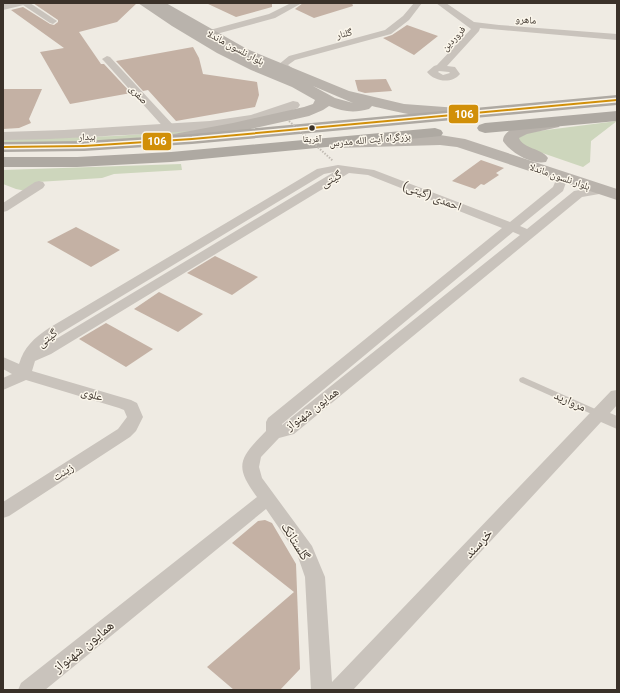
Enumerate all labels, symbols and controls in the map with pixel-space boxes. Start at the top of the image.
street label: ماهرو [515,13,537,26]
street label: فروردین [439,24,468,54]
street label: گلنار [334,26,354,41]
street label: بلوار نلسون ماندلا [205,28,266,68]
street label: صفری [126,83,150,107]
line badge: 106 [448,104,479,124]
text: 106 [455,108,473,121]
marker: آفریقا [307,123,317,133]
street label: بزرگراه آیت الله مدرس [329,130,411,150]
street label: بیدار [77,131,96,143]
line badge: 106 [142,132,172,151]
place label: آفریقا [303,134,322,144]
text: 106 [148,135,166,148]
street label: بلوار نلسون ماندلا [528,161,592,193]
street label: گیتی [318,168,344,191]
street label: احمدی (گیتی) [401,178,463,214]
street label: گیتی [34,326,60,350]
street label: علوی [79,384,105,404]
street label: همایون شهنواز [282,384,341,434]
street label: مروارید [552,388,588,414]
street label: زینت [50,460,76,484]
street label: گلستانک [278,519,314,563]
street label: خرسند [460,525,496,562]
street label: همایون شهنواز [49,617,117,677]

